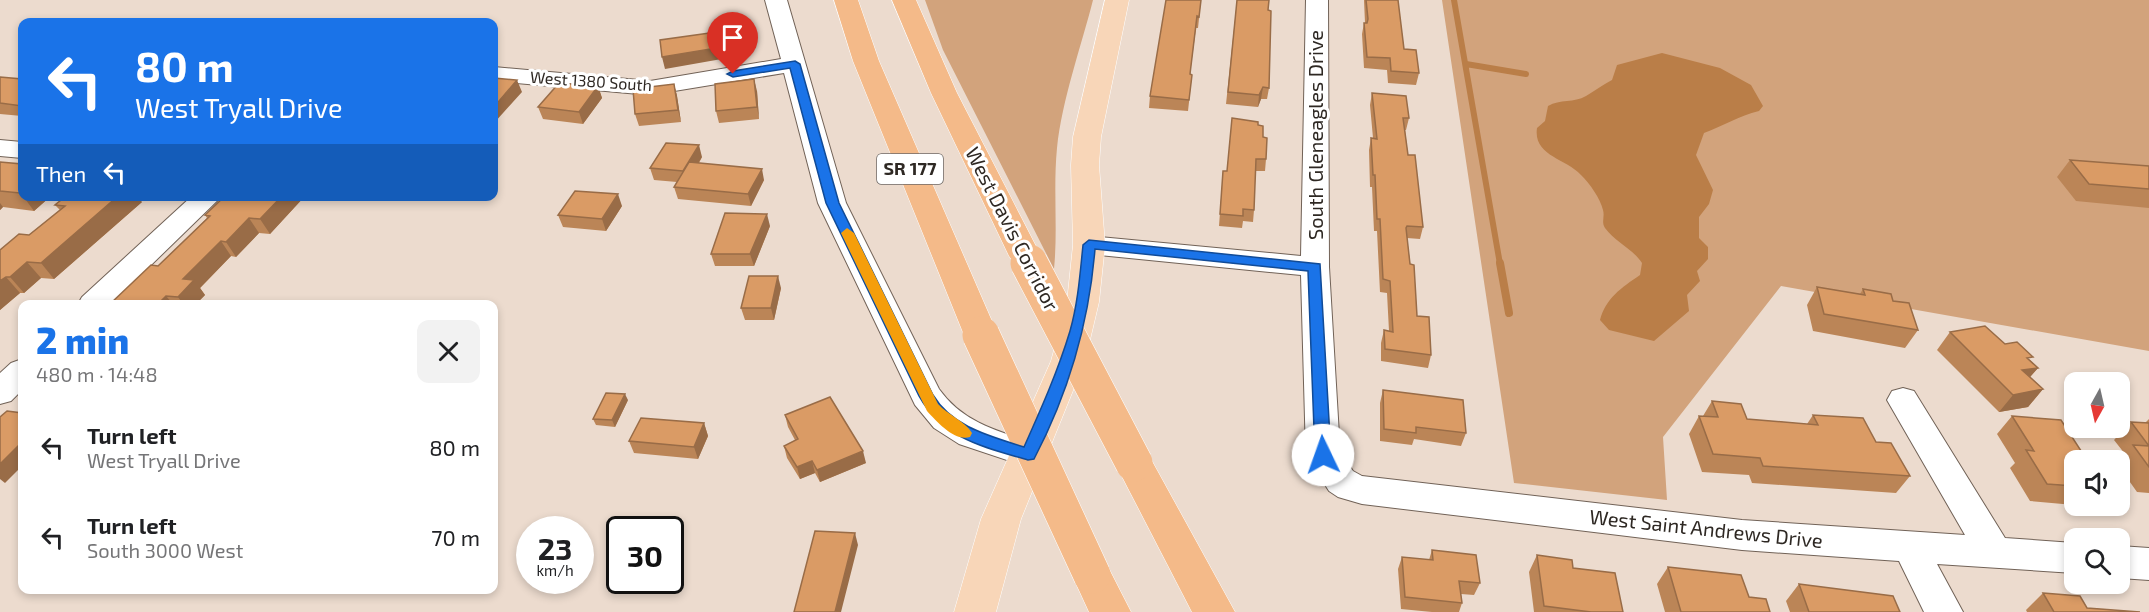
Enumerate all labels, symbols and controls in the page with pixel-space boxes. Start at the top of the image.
pin [707,12,758,74]
icon: arrive [716,21,749,54]
street label: South Gleneagles Drive [1303,30,1327,240]
text: 80 m [135,40,234,90]
icon: left [36,42,114,120]
street label: West 1380 South [529,67,653,94]
text: West Tryall Drive [135,91,342,123]
street label: West Davis Corridor [961,143,1065,314]
road number: SR 177 [877,154,943,184]
icon: left [98,156,131,189]
text: Then [36,160,86,186]
text: 2 min [36,318,129,361]
button: close [417,320,480,383]
text: 480 m · 14:48 [36,362,158,386]
north arrow [2064,372,2130,438]
map controls [2064,372,2130,594]
text: Turn left [87,422,176,448]
position arrow [1291,423,1355,487]
icon: left [36,431,69,464]
text: 80 m [429,434,480,460]
text: West Tryall Drive [87,448,241,472]
button: sound [2064,450,2130,516]
street label: West Saint Andrews Drive [1588,504,1824,552]
text: Turn left [87,512,176,538]
speed limit sign: 30 [606,516,684,594]
icon: left [36,521,69,554]
text: 70 m [431,524,480,550]
button: search [2064,528,2130,594]
text: 23 [538,530,572,566]
text: South 3000 West [87,538,243,562]
text: km/h [536,561,574,579]

